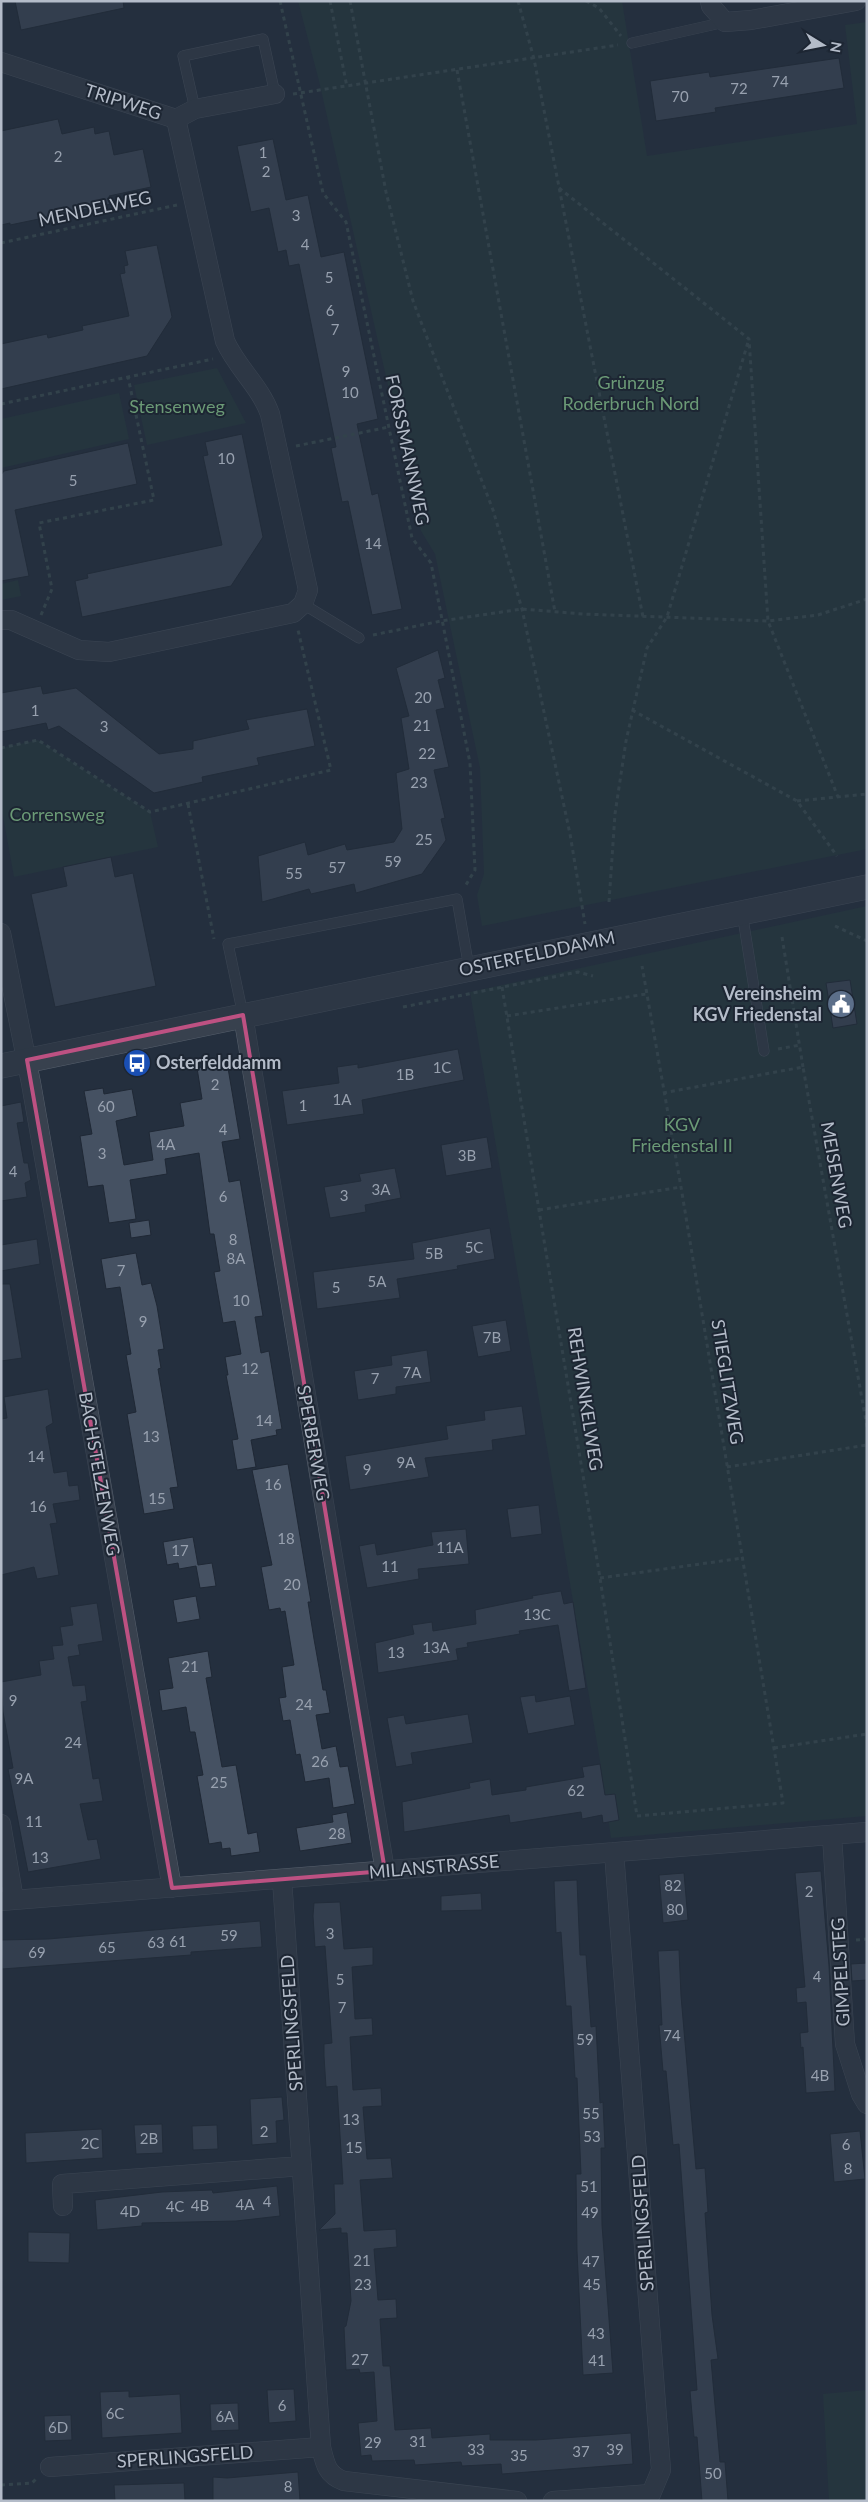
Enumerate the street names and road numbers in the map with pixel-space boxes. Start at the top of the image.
street label: TRIPWEG [82,78,165,124]
street label: MENDELWEG [36,185,153,231]
street label: FORSSMANNWEG [381,372,435,527]
street label: OSTERFELDDAMM [457,926,617,980]
street label: MEISENWEG [817,1120,857,1230]
street label: STIEGLITZWEG [707,1318,749,1446]
street label: REHWINKELWEG [564,1325,608,1472]
street label: SPERBERWEG [293,1383,335,1502]
street label: BACHSTELZENWEG [75,1390,125,1557]
street label: MILANSTRASSE [368,1849,500,1883]
street label: GIMPELSTEG [826,1917,854,2027]
street label: SPERLINGSFELD [275,1954,307,2092]
street label: SPERLINGSFELD [626,2154,658,2292]
street label: SPERLINGSFELD [116,2440,254,2472]

